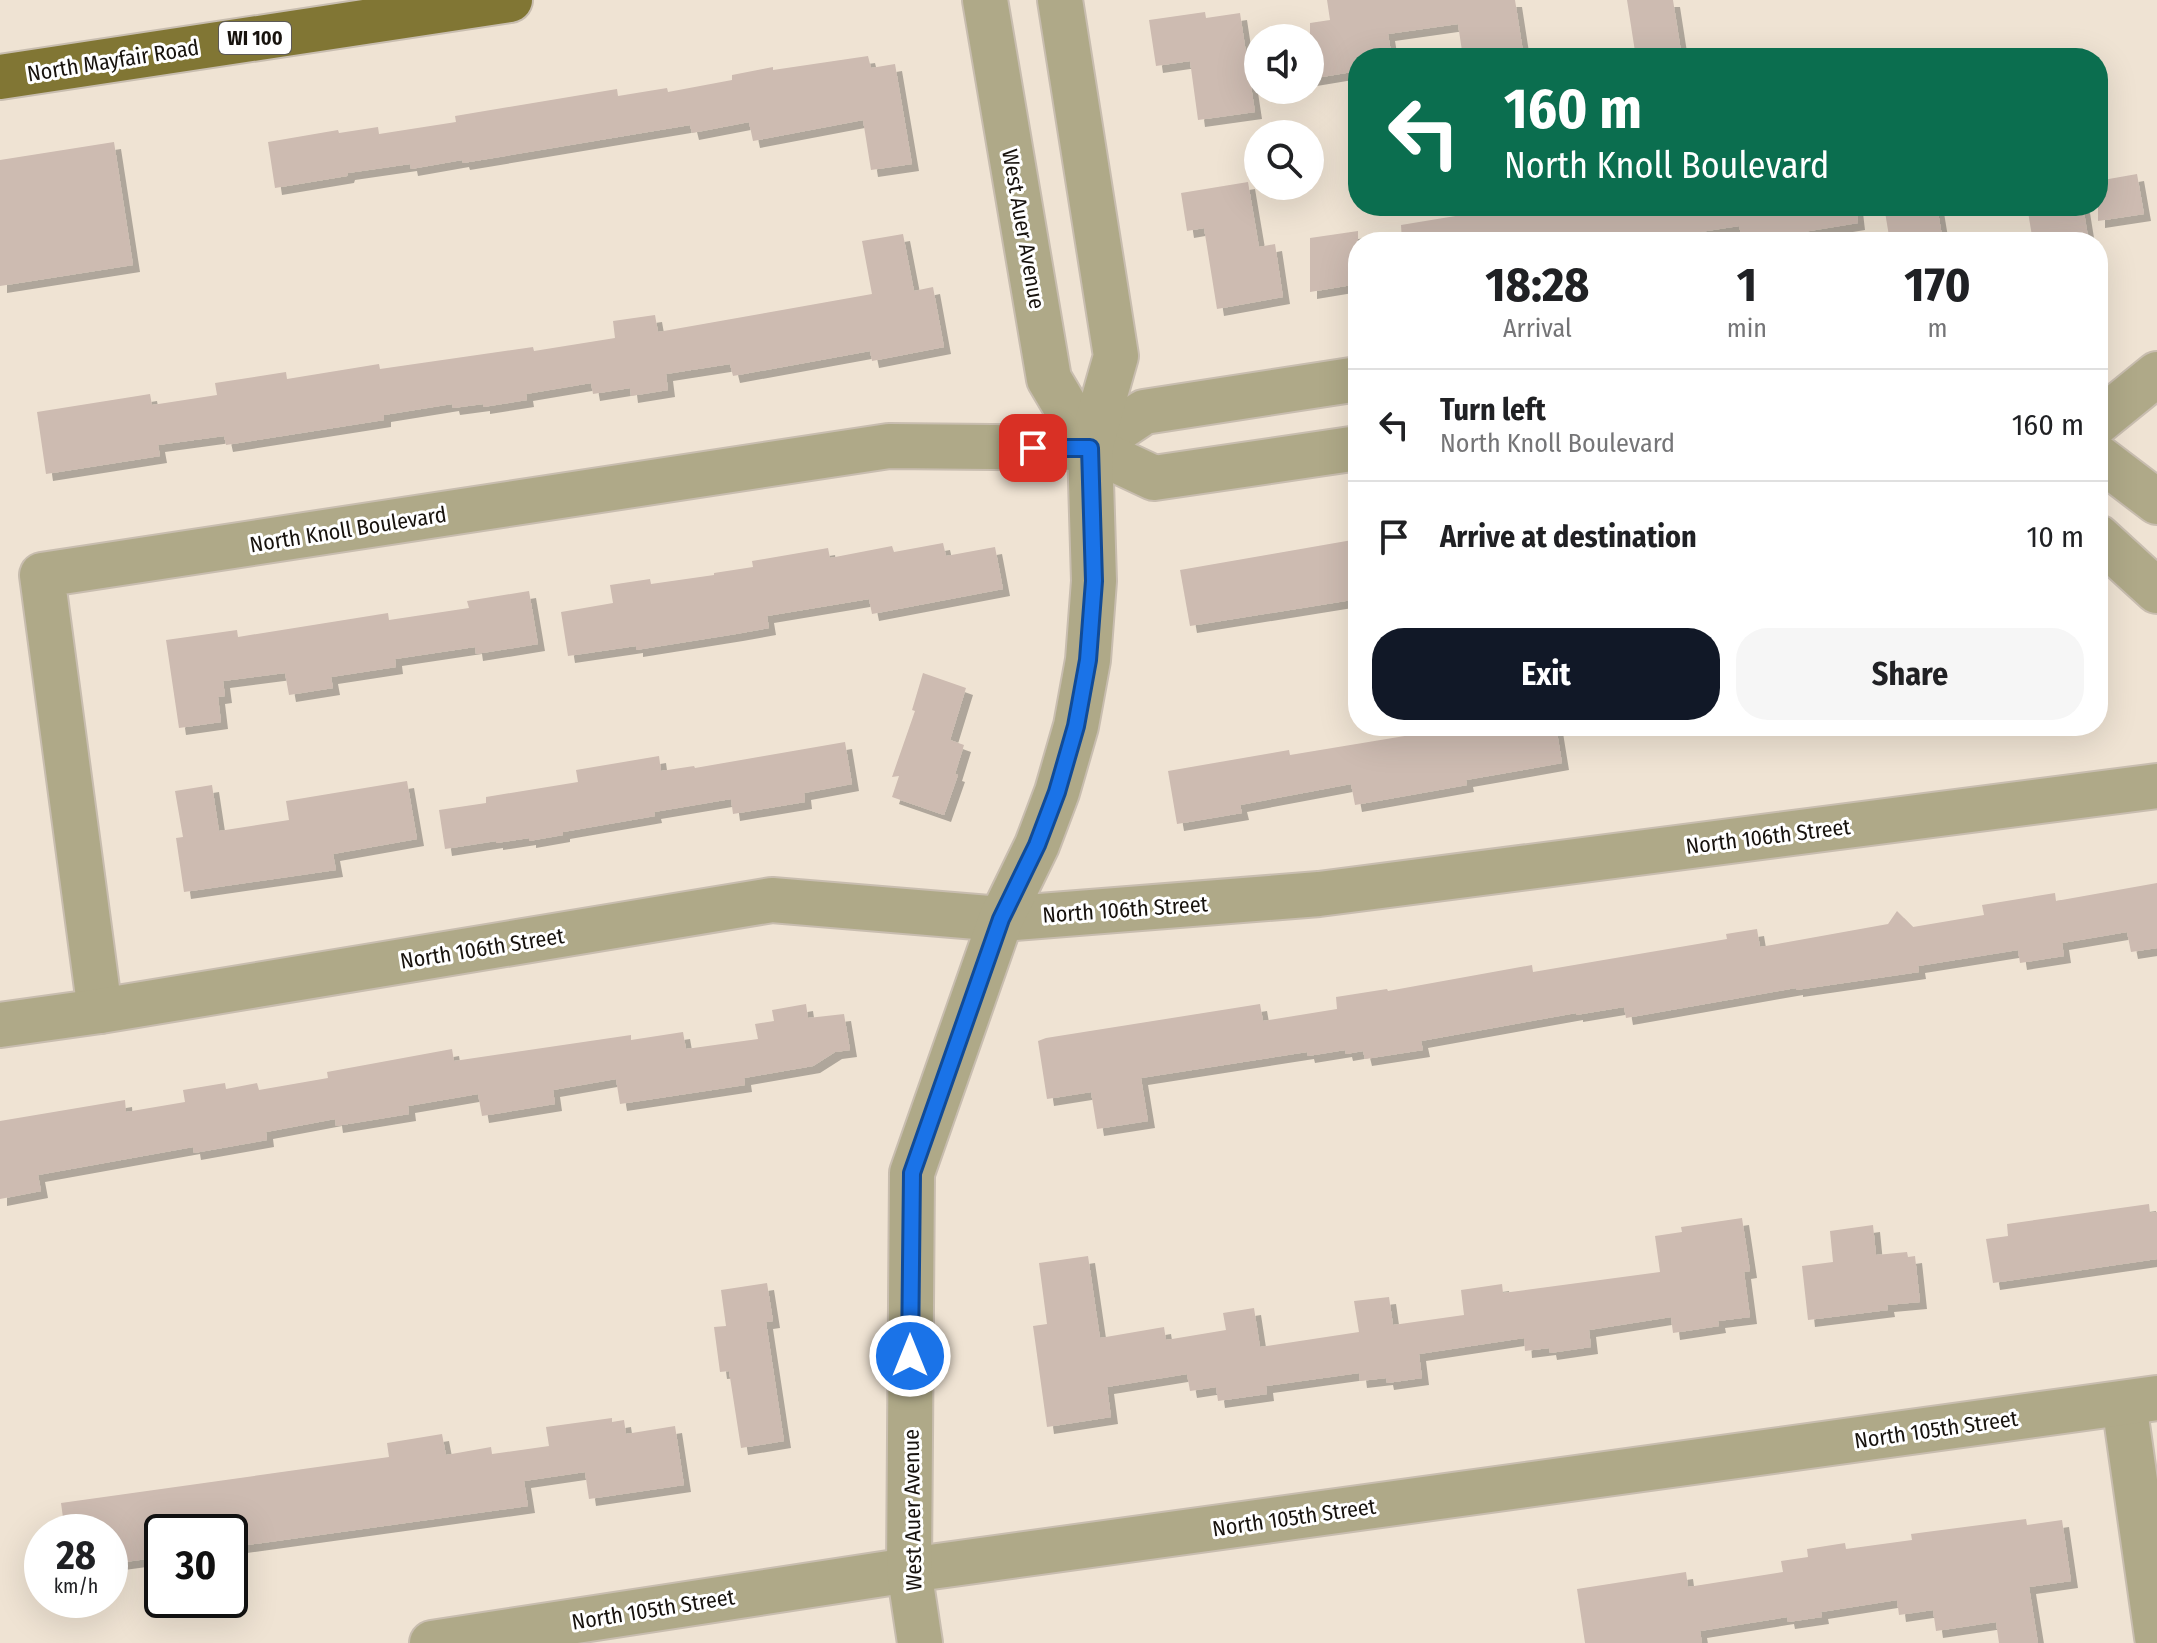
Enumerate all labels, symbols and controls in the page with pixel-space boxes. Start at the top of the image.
road number: WI 100 [219,22,291,54]
map controls [1244,24,1324,200]
button: sound [1244,24,1324,104]
street label: North Mayfair Road [25,34,201,87]
text: 160 m [1504,76,1642,143]
icon: left [1372,80,1476,184]
button: search [1244,120,1324,200]
text: North Knoll Boulevard [1504,144,1829,188]
street label: West Auer Avenue [996,147,1051,311]
text: 18:28 [1485,256,1589,314]
text: 1 [1737,256,1757,314]
text: 170 [1904,256,1971,314]
text: Arrival [1503,313,1572,344]
text: min [1727,313,1767,344]
text: m [1927,313,1947,344]
text: Turn left [1440,392,1546,428]
icon: left [1372,403,1416,447]
text: 160 m [2012,407,2084,443]
pin [999,414,1067,482]
icon: arrive [1011,426,1055,470]
text: North Knoll Boulevard [1440,428,1675,459]
street label: North Knoll Boulevard [248,501,448,558]
icon: arrive [1372,515,1416,559]
text: Arrive at destination [1440,519,1697,555]
text: 10 m [2027,519,2084,555]
button: Exit [1372,628,1720,720]
button: Share [1736,628,2084,720]
street label: North 106th Street [1684,813,1853,860]
street label: North 106th Street [1042,890,1209,929]
street label: North 106th Street [398,922,567,975]
position arrow [868,1314,952,1398]
street label: North 105th Street [1853,1405,2020,1454]
street label: West Auer Avenue [898,1429,927,1591]
street label: North 105th Street [1211,1493,1378,1542]
speed limit sign: 30 [144,1514,248,1618]
text: 28 [56,1532,96,1580]
text: km/h [54,1574,98,1598]
street label: North 105th Street [570,1583,737,1636]

